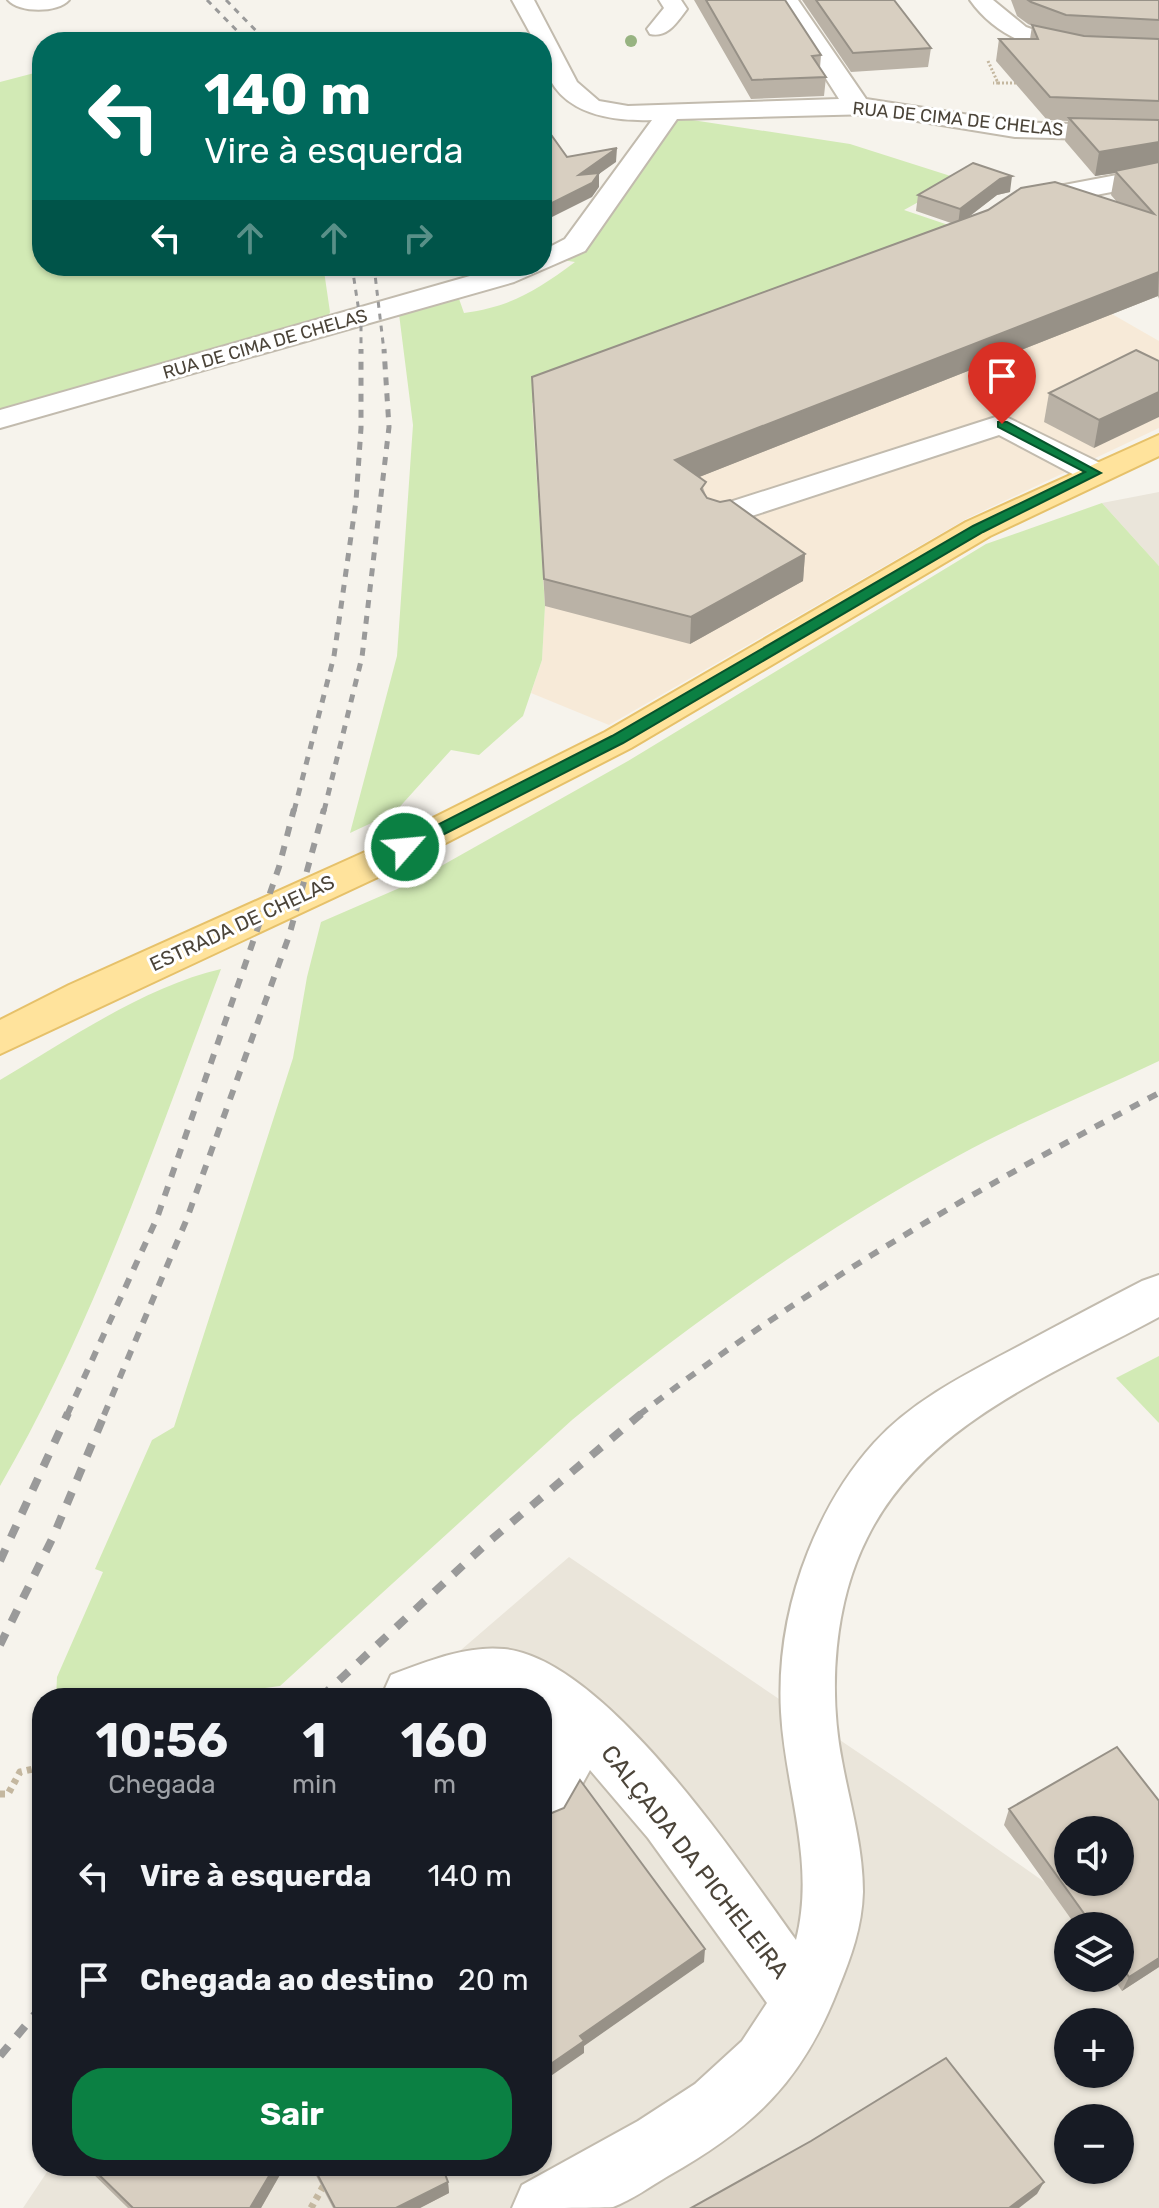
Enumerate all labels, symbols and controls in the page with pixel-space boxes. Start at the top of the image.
text: 140 m [204,62,371,128]
icon: left [72,64,176,168]
street label: RUA DE CIMA DE CHELAS [852,97,1064,141]
text: Vire à esquerda [204,129,464,172]
icon: left [144,216,188,260]
icon: ahead [228,216,272,260]
icon: ahead [312,216,356,260]
icon: right [396,216,440,260]
street label: RUA DE CIMA DE CHELAS [160,304,370,384]
pin [968,342,1036,424]
icon: arrive [980,354,1024,398]
position arrow [363,805,447,889]
street label: ESTRADA DE CHELAS [146,870,338,976]
text: 10:56 [96,1712,228,1769]
text: 1 [303,1712,326,1769]
text: 160 [401,1712,488,1769]
street label: CALÇADA DA PICHELEIRA [595,1740,795,1984]
text: Chegada [108,1769,216,1800]
text: min [292,1769,337,1800]
text: m [433,1769,456,1800]
map controls [1054,1816,1134,2184]
button: sound [1054,1816,1134,1896]
icon: left [72,1854,116,1898]
text: Vire à esquerda [140,1858,371,1894]
text: 140 m [427,1858,512,1894]
button: layers [1054,1912,1134,1992]
icon: arrive [72,1958,116,2002]
text: Chegada ao destino [140,1962,434,1998]
text: 20 m [458,1962,529,1998]
button: + [1054,2008,1134,2088]
button: Sair [72,2068,512,2160]
button: − [1054,2104,1134,2184]

